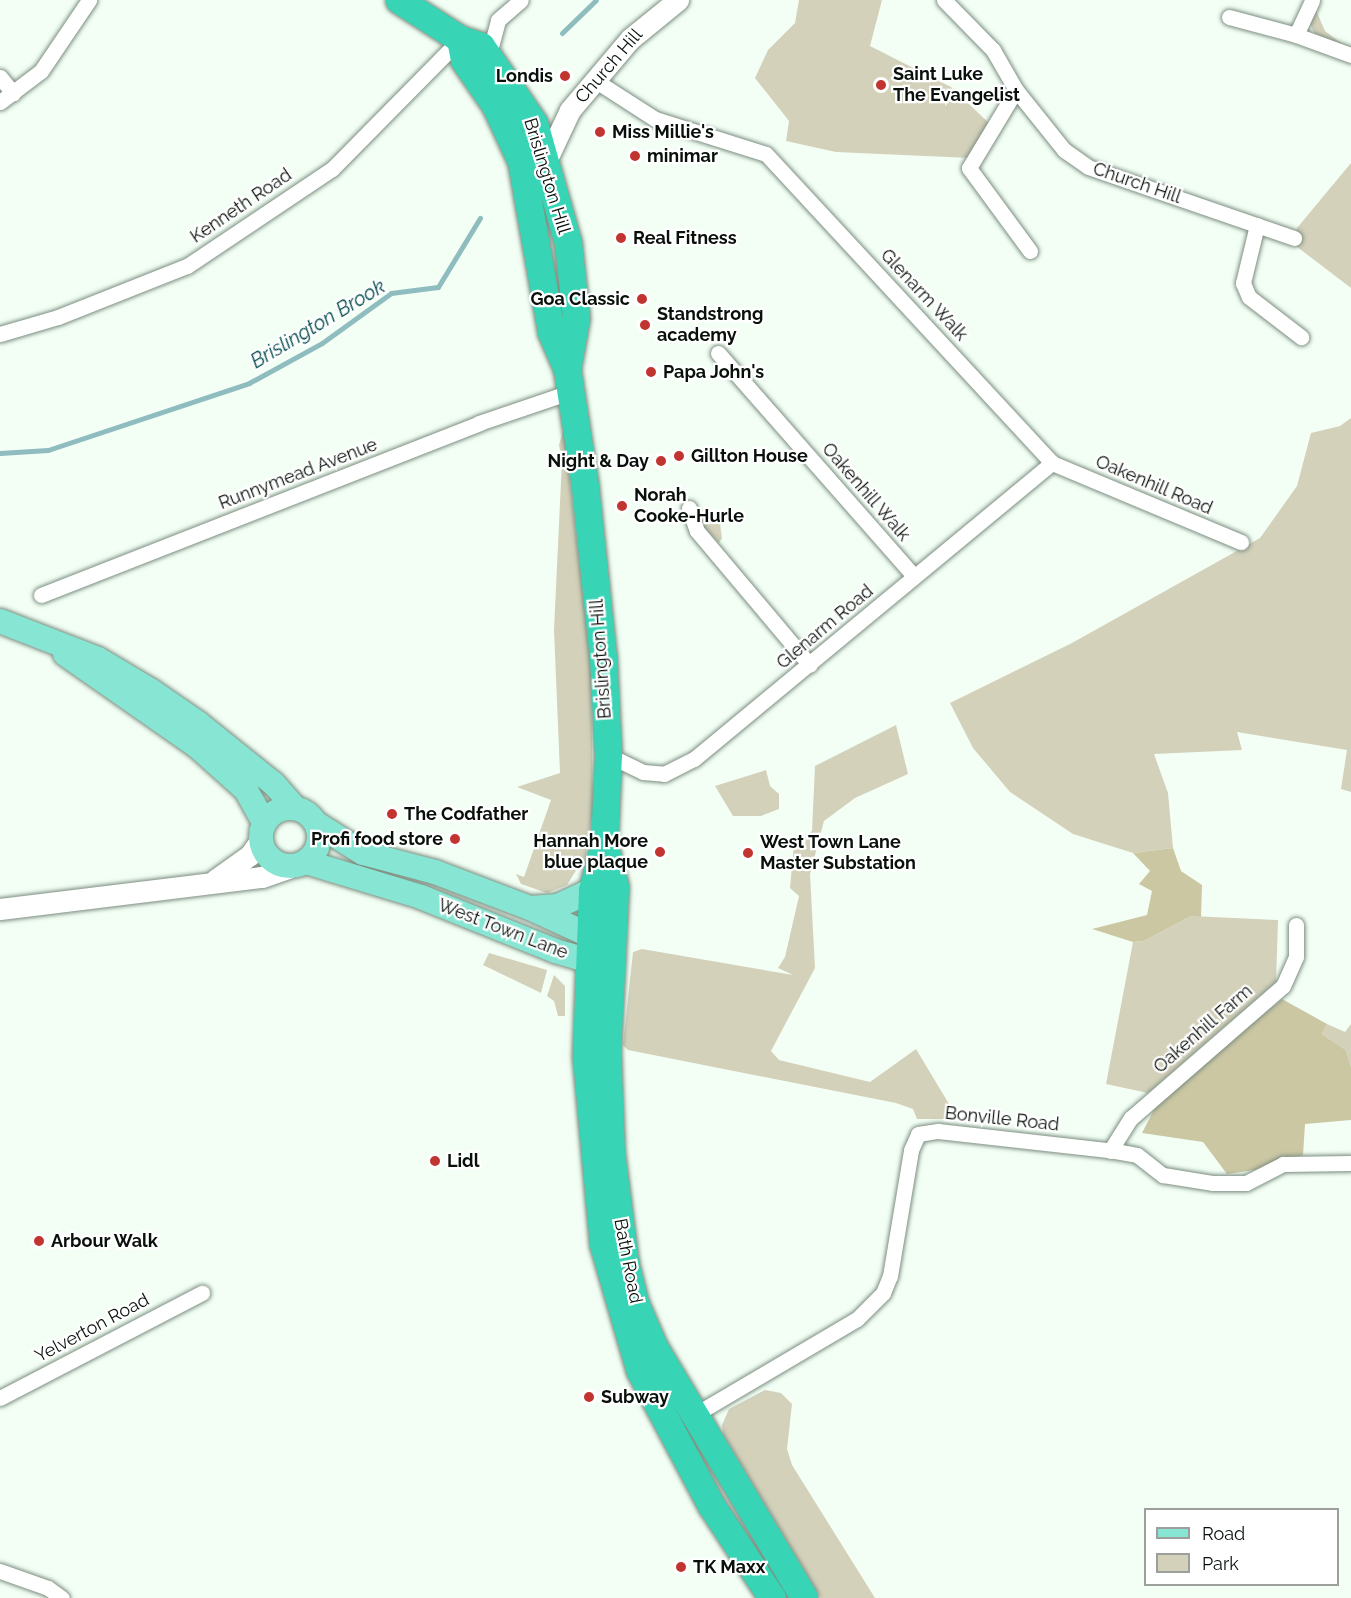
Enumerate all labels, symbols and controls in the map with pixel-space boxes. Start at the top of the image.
street label: Church Hill [571,24,647,108]
place label: Saint Luke The Evangelist [893,64,1020,106]
place label: Londis [496,65,553,87]
marker: Londis [558,69,572,83]
marker: Saint Luke The Evangelist [874,78,888,92]
street label: Brislington Hill [519,115,575,237]
place label: Miss Millie's [612,121,714,143]
marker: Miss Millie's [593,125,607,139]
place label: minimar [647,145,718,167]
marker: minimar [628,149,642,163]
street label: Church Hill [1090,158,1184,208]
street label: Kenneth Road [186,164,296,248]
place label: Real Fitness [633,227,737,249]
marker: Real Fitness [614,231,628,245]
street label: Glenarm Walk [876,244,972,346]
water label: Brislington Brook [246,274,390,374]
place label: Goa Classic [530,288,630,310]
marker: Goa Classic [635,292,649,306]
place label: Standstrong academy [657,304,763,346]
marker: Standstrong academy [638,318,652,332]
place label: Papa John's [663,361,765,383]
marker: Papa John's [644,365,658,379]
street label: Runnymead Avenue [215,434,381,514]
street label: Oakenhill Walk [817,438,915,546]
place label: Gillton House [691,445,808,467]
marker: Gillton House [672,449,686,463]
place label: Night & Day [547,450,649,472]
street label: Oakenhill Road [1092,451,1216,519]
marker: Night & Day [654,454,668,468]
place label: Norah Cooke-Hurle [634,485,744,528]
marker: Norah Cooke-Hurle [615,499,629,513]
street label: Glenarm Road [772,580,878,674]
street label: Brislington Hill [586,598,616,720]
place label: The Codfather [404,803,528,825]
marker: The Codfather [385,807,399,821]
place label: Profi food store [311,828,443,850]
place label: Hannah More blue plaque [533,831,648,874]
marker: Profi food store [448,832,462,846]
place label: West Town Lane Master Substation [760,832,916,874]
marker: Hannah More blue plaque [653,845,667,859]
marker: West Town Lane Master Substation [741,846,755,860]
street label: West Town Lane [435,894,571,964]
street label: Oakenhill Farm [1149,980,1257,1078]
street label: Bonville Road [944,1102,1060,1136]
place label: Lidl [447,1150,479,1172]
marker: Lidl [428,1154,442,1168]
street label: Bath Road [609,1217,647,1305]
place label: Arbour Walk [51,1230,159,1252]
marker: Arbour Walk [32,1234,46,1248]
street label: Yelverton Road [31,1289,153,1367]
place label: Subway [601,1386,669,1408]
marker: Subway [582,1390,596,1404]
legend [1144,1508,1339,1586]
text: Road [1202,1523,1245,1544]
text: Park [1202,1553,1239,1574]
place label: TK Maxx [693,1556,765,1578]
marker: TK Maxx [674,1560,688,1574]

